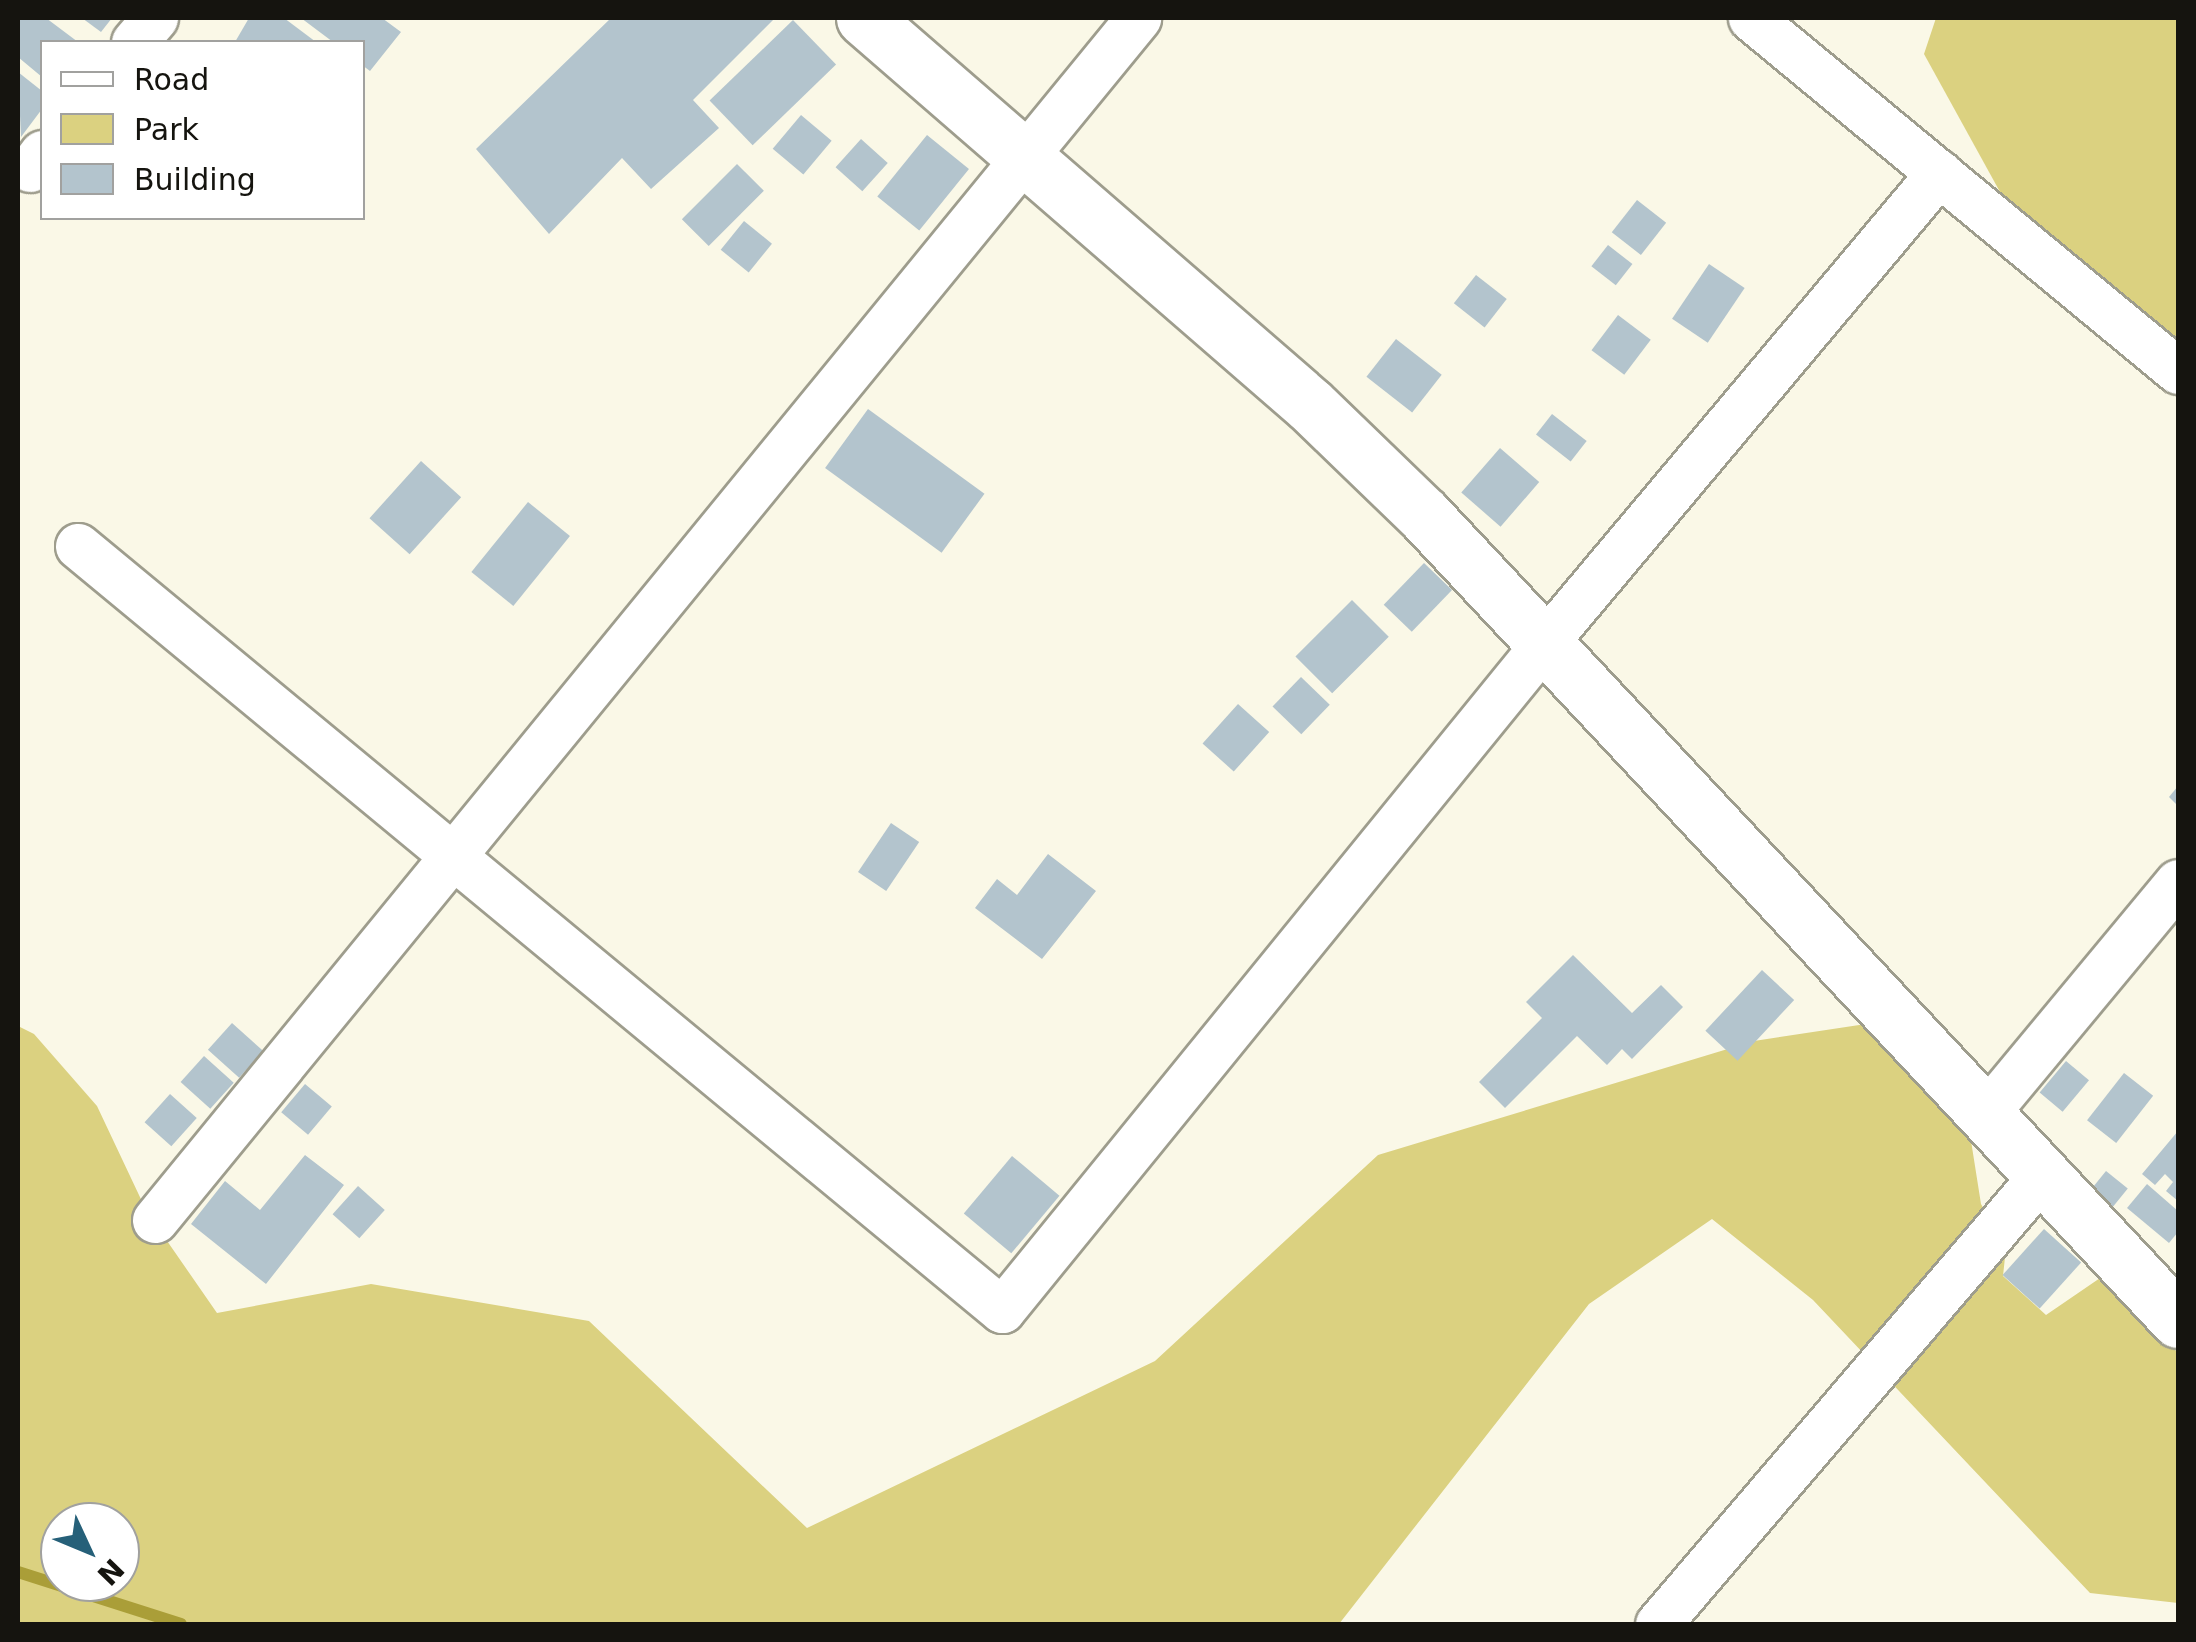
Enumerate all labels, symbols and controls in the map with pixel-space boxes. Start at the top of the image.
legend [40,40,365,220]
text: Road [134,62,209,97]
text: Park [134,112,199,147]
text: Building [134,162,256,197]
north arrow [40,1502,140,1602]
text: N [90,1552,131,1592]

